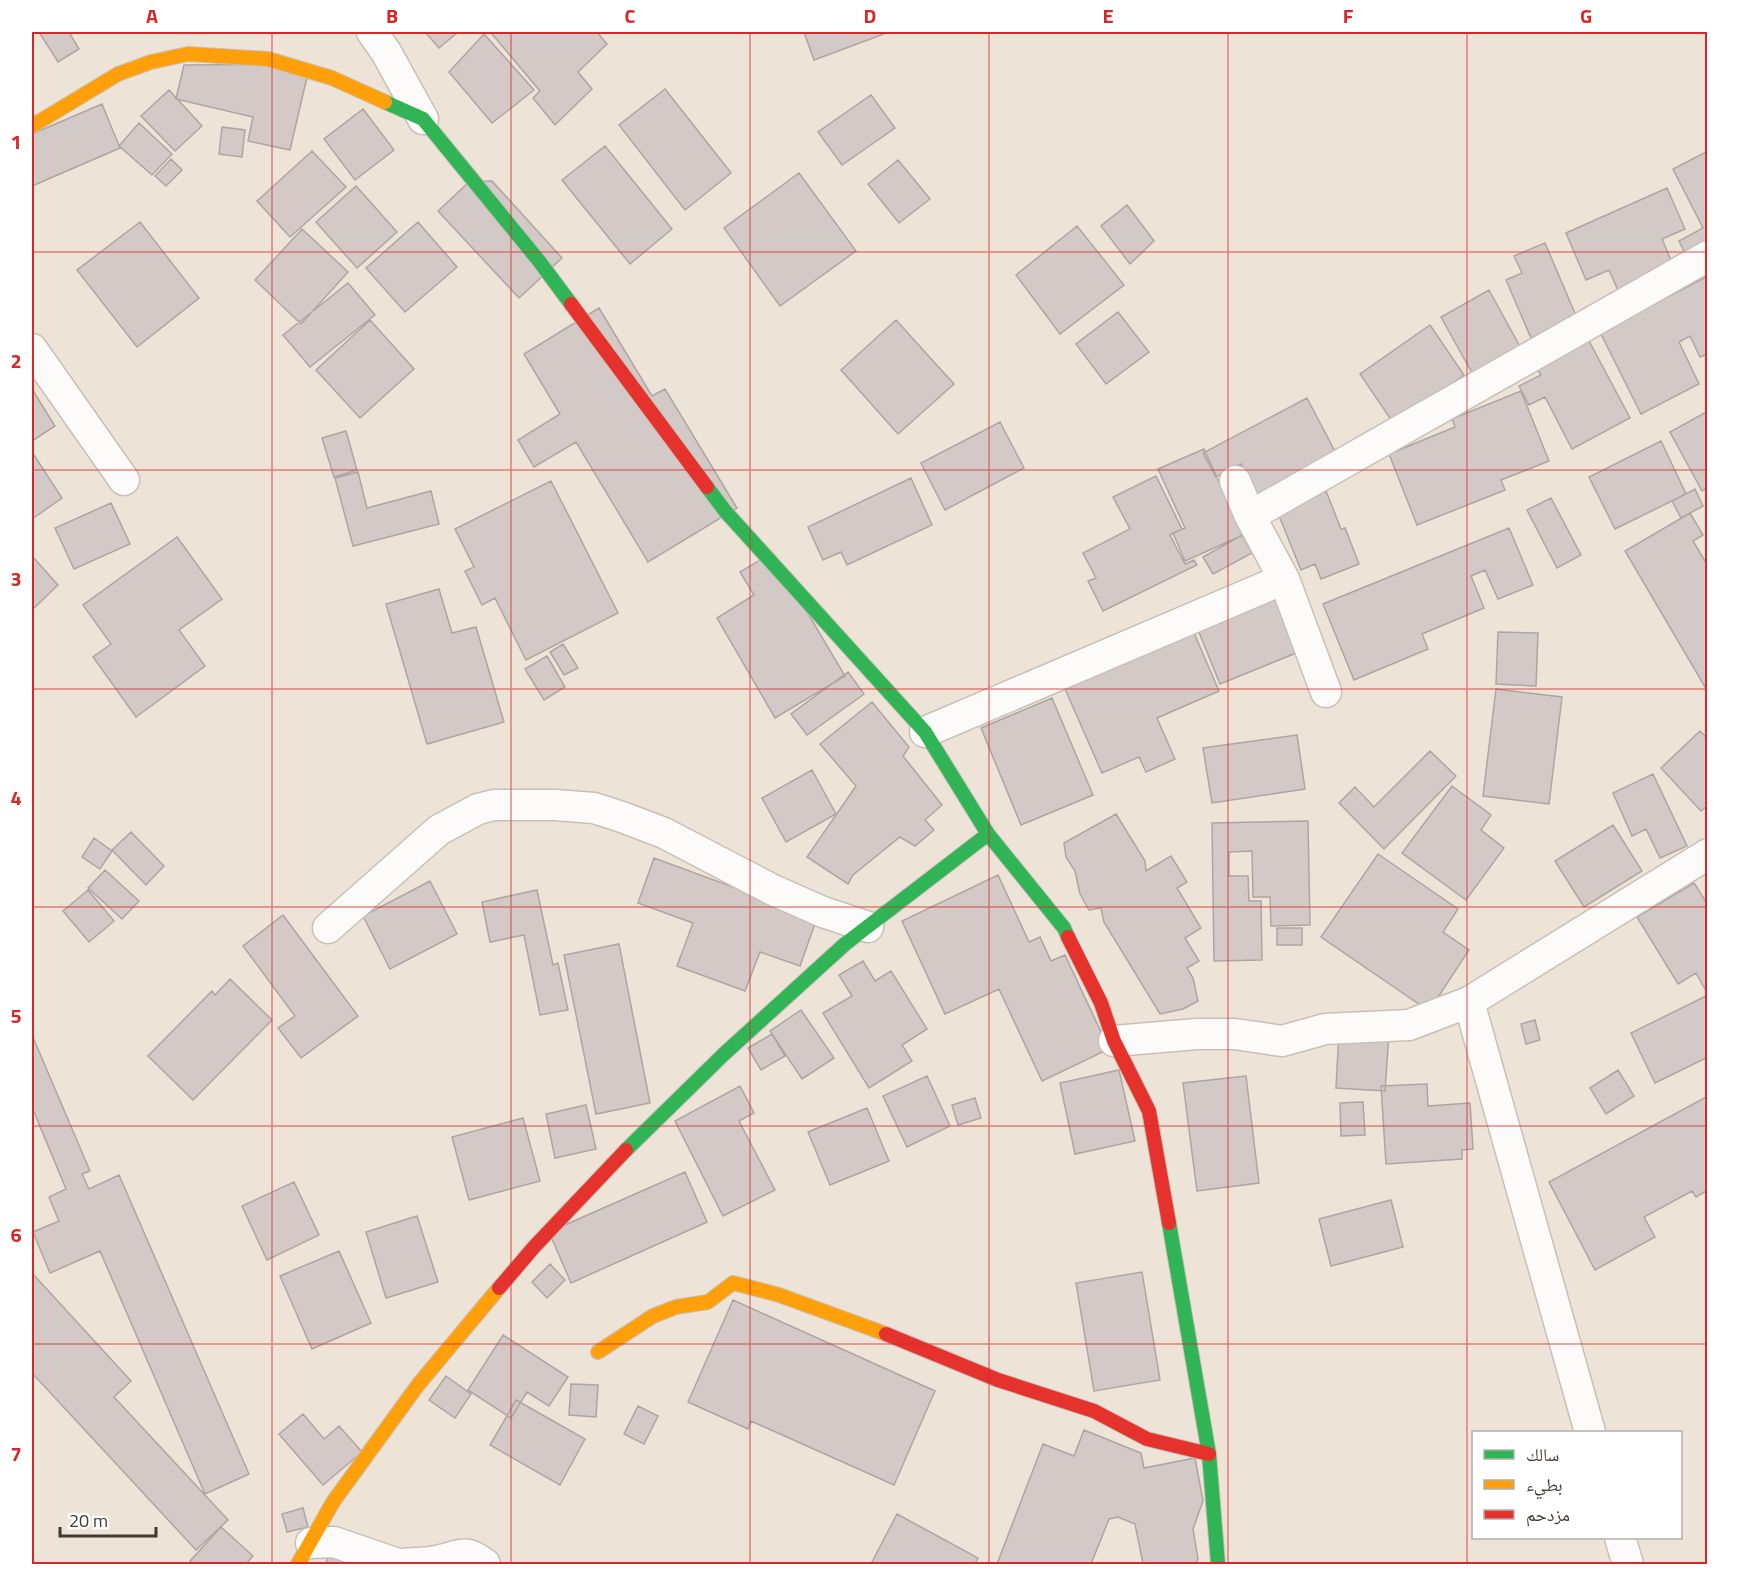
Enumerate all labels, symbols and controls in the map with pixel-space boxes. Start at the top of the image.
text: A [146,0,158,31]
text: B [386,0,398,31]
text: C [625,0,636,31]
text: D [864,0,876,31]
text: E [1102,0,1114,31]
text: F [1343,0,1354,31]
text: G [1580,0,1592,31]
text: 1 [10,126,22,157]
text: 2 [10,345,22,376]
text: 3 [10,563,22,594]
text: 4 [10,782,22,813]
text: 5 [10,1000,22,1031]
text: 6 [10,1219,22,1250]
legend [1472,1431,1682,1539]
text: 7 [10,1438,22,1469]
text: سالك [1526,1441,1559,1468]
text: بطيء [1526,1471,1563,1500]
scale bar [60,1500,156,1538]
text: مزدحم [1526,1501,1570,1528]
text: 20 m [69,1507,108,1534]

